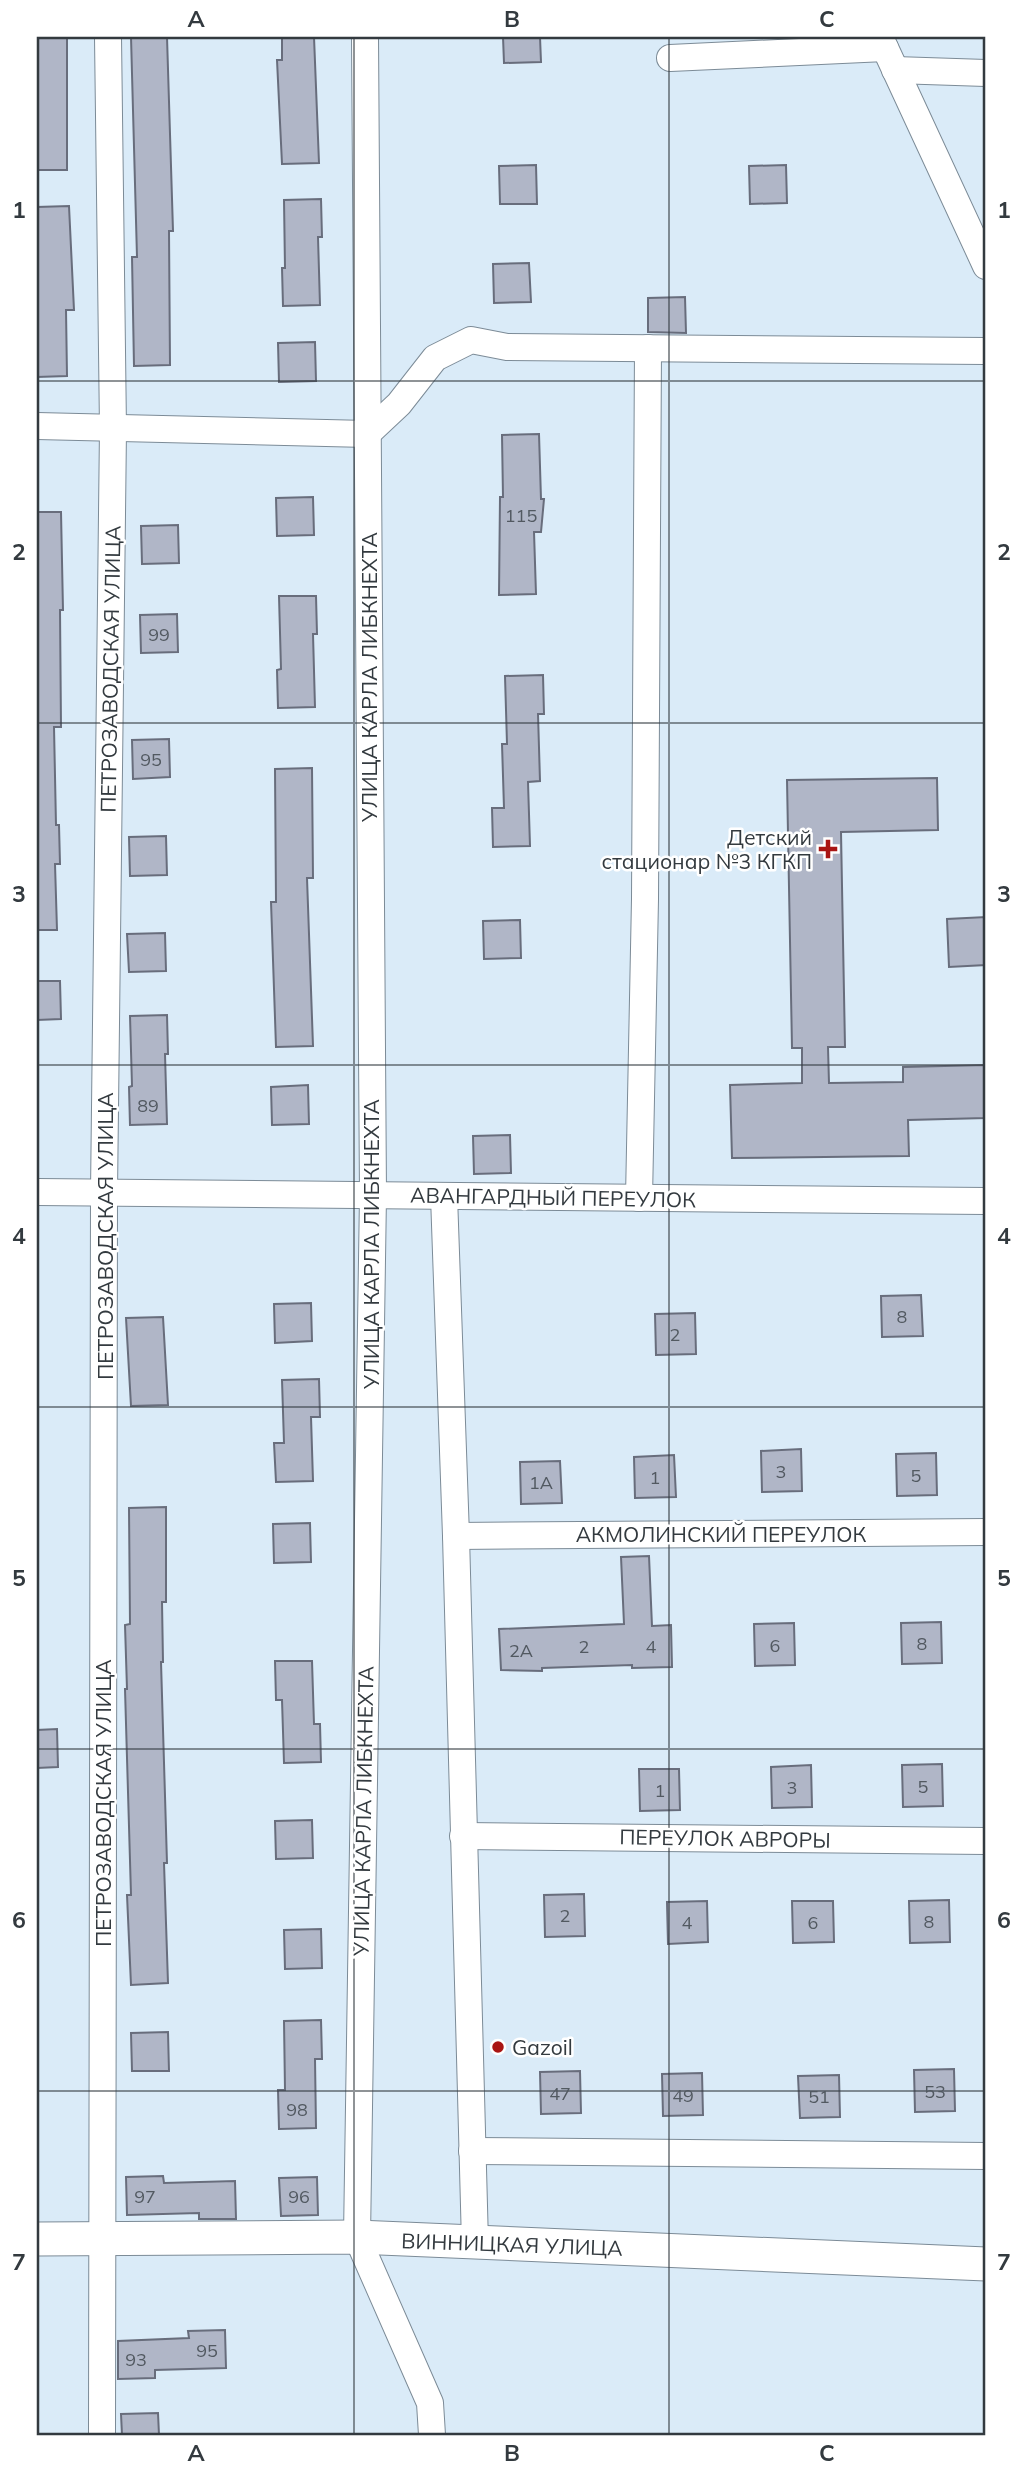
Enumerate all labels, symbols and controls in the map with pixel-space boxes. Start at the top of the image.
text: A [187,4,205,33]
text: B [504,4,520,33]
text: C [819,4,835,33]
text: 1 [12,195,26,224]
text: 1 [997,195,1011,224]
house number: 115 [505,504,537,527]
street label: ПЕТРОЗАВОДСКАЯ УЛИЦА [94,525,126,813]
street label: УЛИЦА КАРЛА ЛИБКНЕХТА [356,531,382,823]
text: 2 [12,537,26,566]
text: 2 [997,537,1011,566]
house number: 99 [148,623,170,646]
house number: 95 [140,748,162,771]
place label: Детский стационар №3 КГКП [602,824,812,874]
marker: Детский стационар №3 КГКП [818,839,838,859]
text: 3 [12,879,26,908]
text: 3 [997,879,1011,908]
street label: ПЕТРОЗАВОДСКАЯ УЛИЦА [92,1092,118,1380]
house number: 89 [137,1094,159,1117]
street label: УЛИЦА КАРЛА ЛИБКНЕХТА [358,1098,384,1390]
street label: АВАНГАРДНЫЙ ПЕРЕУЛОК [410,1182,696,1212]
text: 4 [12,1221,26,1250]
text: 4 [997,1221,1011,1250]
house number: 8 [897,1305,907,1328]
house number: 2 [670,1323,680,1346]
house number: 3 [776,1460,786,1483]
house number: 5 [911,1464,922,1487]
house number: 1 [650,1466,660,1489]
house number: 1А [529,1471,553,1494]
street label: АКМОЛИНСКИЙ ПЕРЕУЛОК [576,1521,867,1547]
text: 5 [12,1563,26,1592]
text: 5 [997,1563,1011,1592]
house number: 8 [917,1632,927,1655]
house number: 6 [770,1634,780,1657]
house number: 2 [579,1635,589,1658]
house number: 4 [646,1635,657,1658]
house number: 2А [509,1639,533,1662]
street label: ПЕТРОЗАВОДСКАЯ УЛИЦА [90,1659,116,1947]
street label: УЛИЦА КАРЛА ЛИБКНЕХТА [347,1665,379,1957]
house number: 5 [918,1775,929,1798]
house number: 3 [787,1776,797,1799]
house number: 1 [655,1779,665,1802]
street label: ПЕРЕУЛОК АВРОРЫ [619,1823,831,1853]
house number: 2 [560,1904,570,1927]
text: 6 [12,1905,26,1934]
text: 6 [997,1905,1011,1934]
house number: 8 [924,1910,934,1933]
house number: 4 [682,1911,693,1934]
house number: 6 [808,1911,818,1934]
place label: Gazoil [512,2034,573,2060]
marker: Gazoil [490,2039,506,2055]
house number: 53 [924,2080,946,2103]
house number: 47 [549,2082,571,2105]
house number: 49 [672,2084,694,2107]
house number: 51 [808,2085,830,2108]
house number: 98 [286,2098,308,2121]
house number: 97 [134,2185,156,2208]
house number: 96 [288,2185,310,2208]
street label: ВИННИЦКАЯ УЛИЦА [401,2227,624,2261]
text: 7 [12,2247,26,2276]
text: 7 [997,2247,1011,2276]
house number: 95 [196,2339,218,2362]
house number: 93 [125,2348,147,2371]
text: A [187,2438,205,2467]
text: B [504,2438,520,2467]
text: C [819,2438,835,2467]

